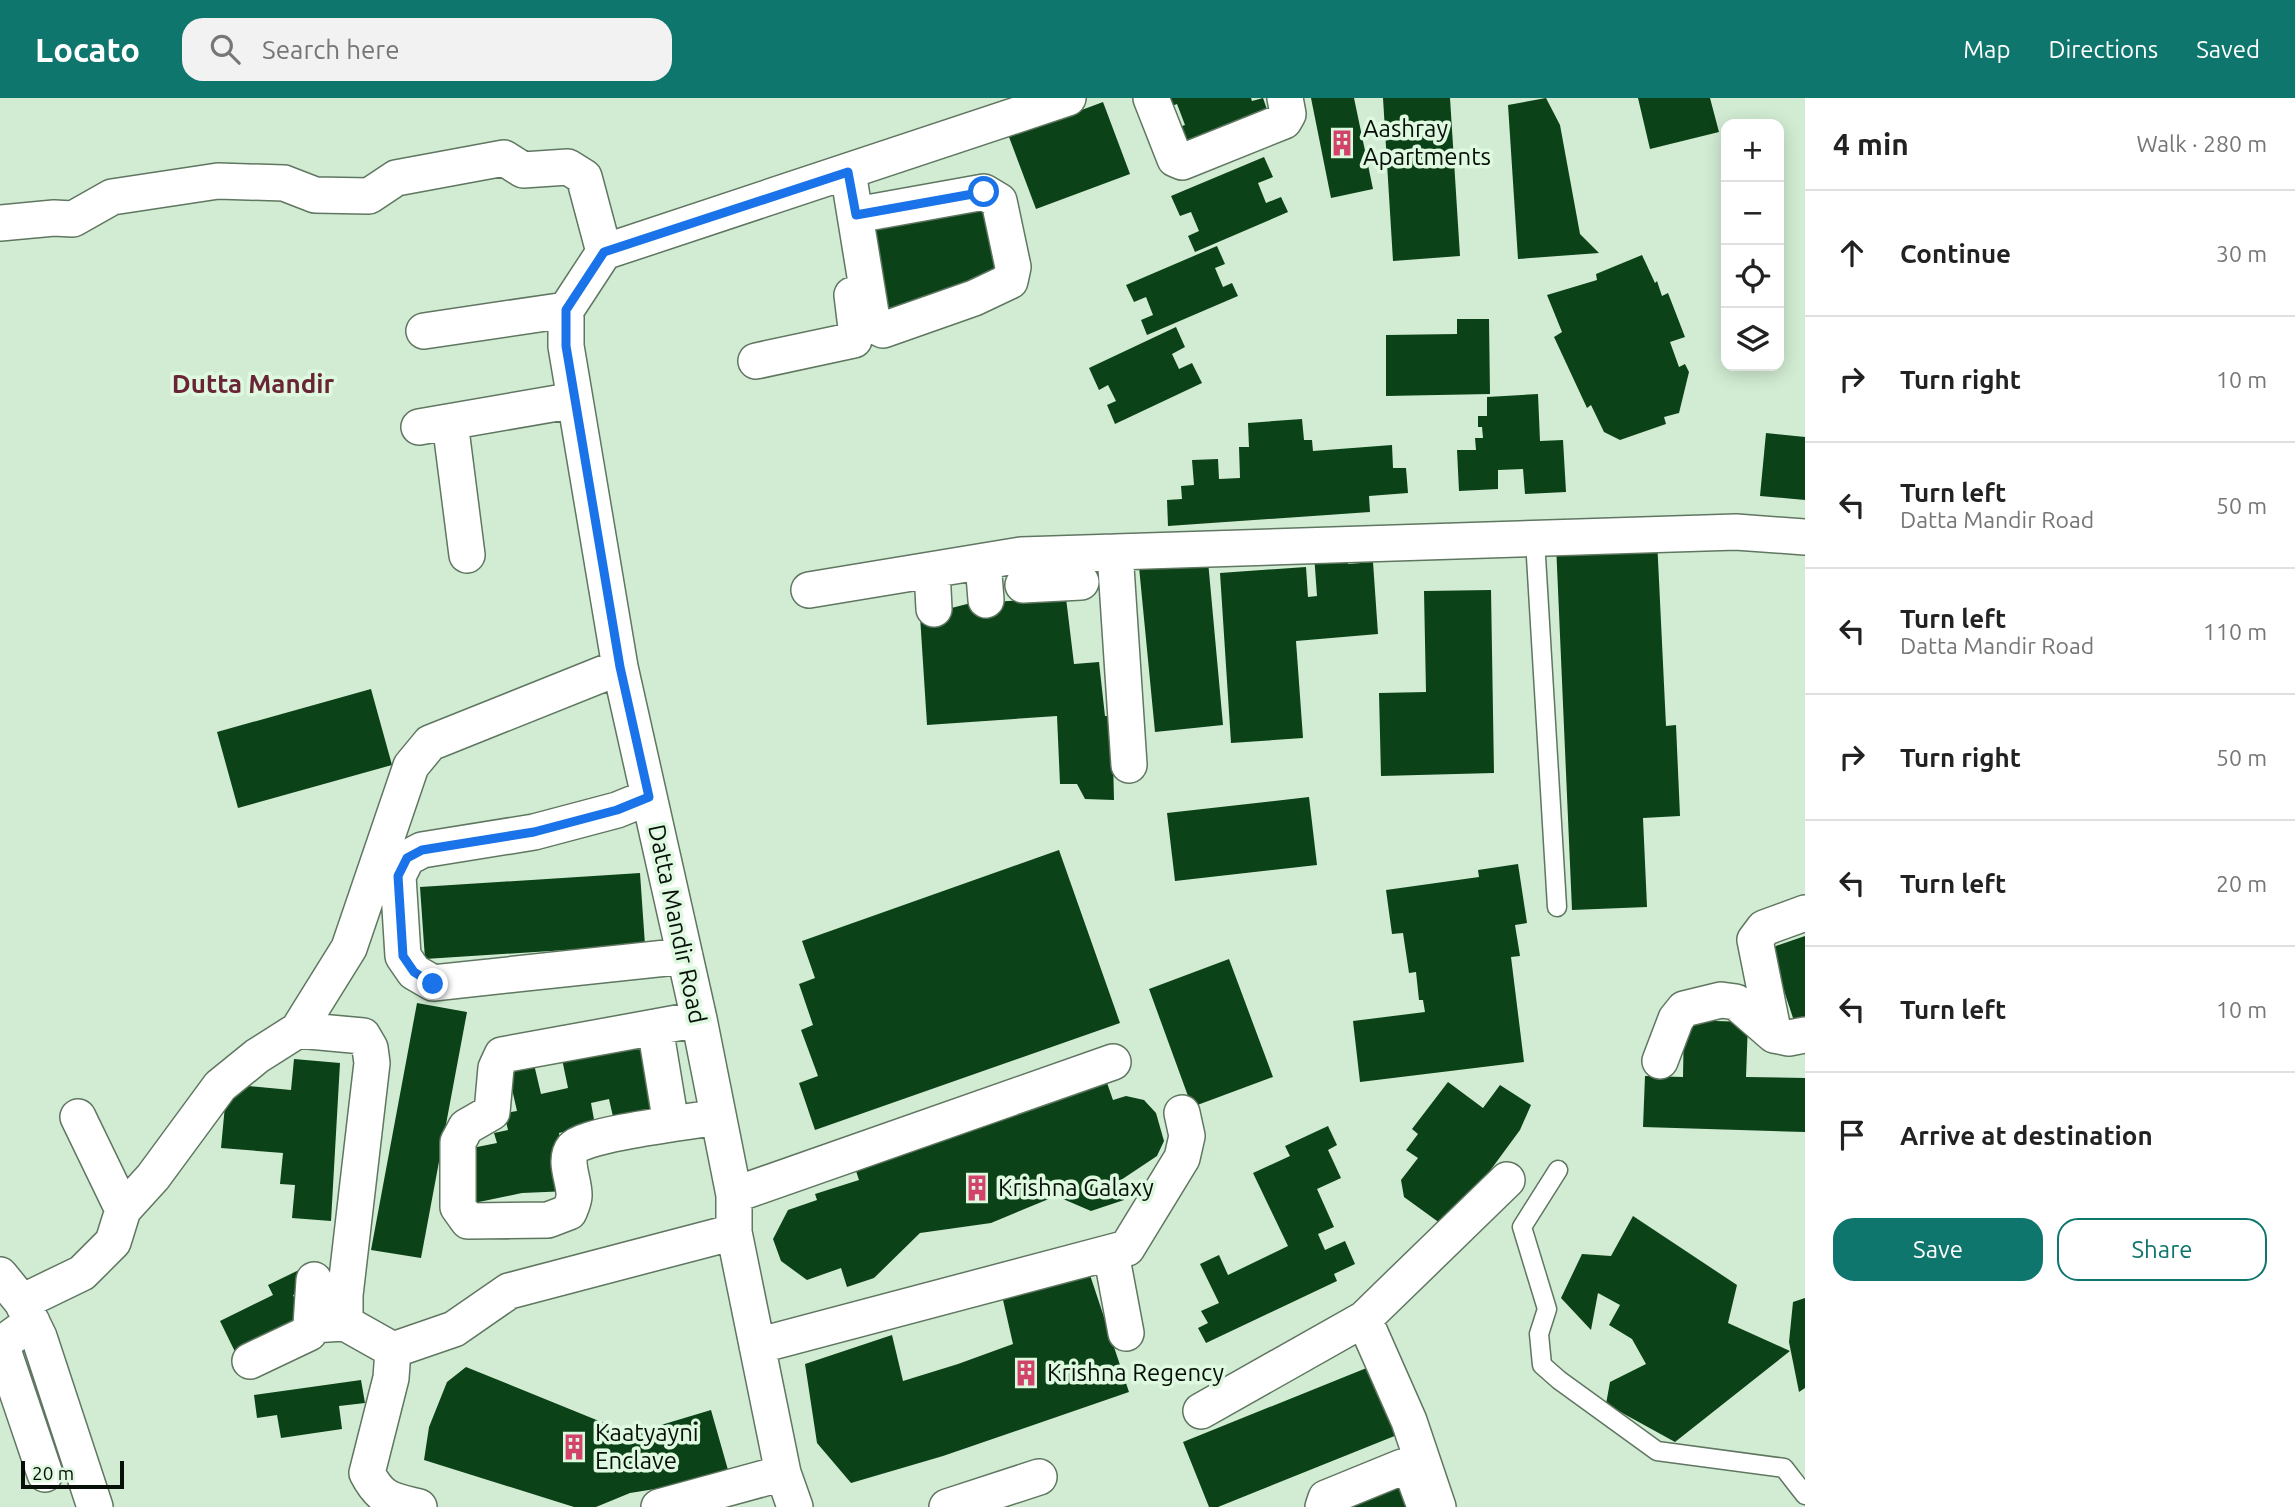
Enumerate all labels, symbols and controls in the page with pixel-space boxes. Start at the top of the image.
search box [182,18,672,81]
icon: search [206,30,244,68]
text: Locato [35,31,140,68]
text: Search here [262,35,400,64]
text: Map [1963,36,2010,63]
text: Directions [2048,36,2158,63]
text: Saved [2196,36,2260,63]
place label: Aashray Apartments [1363,115,1491,170]
map controls [1721,119,1784,371]
button: + [1721,119,1784,182]
text: 4 min [1833,127,1909,161]
building icon: Aashray Apartments [1327,128,1357,158]
text: Walk · 280 m [2136,131,2267,156]
route start [968,176,999,207]
button: − [1721,182,1784,245]
icon: ahead [1833,234,1871,272]
text: Continue [1900,239,2011,268]
text: 30 m [2216,241,2267,266]
button: locate [1721,245,1784,308]
button: layers [1721,308,1784,371]
icon: right [1833,360,1871,398]
text: Turn right [1900,365,2021,394]
text: 10 m [2216,367,2267,392]
district label: Dutta Mandir [172,369,335,398]
text: Turn left [1900,478,2006,507]
icon: left [1833,486,1871,524]
text: 50 m [2216,493,2267,518]
text: Datta Mandir Road [1900,507,2094,532]
text: Turn left [1900,604,2006,633]
icon: left [1833,612,1871,650]
text: 110 m [2203,619,2267,644]
text: Datta Mandir Road [1900,633,2094,658]
icon: right [1833,738,1871,776]
text: Turn right [1900,743,2021,772]
text: 50 m [2216,745,2267,770]
street label: Datta Mandir Road [643,822,712,1026]
icon: left [1833,864,1871,902]
text: Turn left [1900,869,2006,898]
text: 20 m [2216,871,2267,896]
route end [417,968,448,999]
icon: left [1833,990,1871,1028]
text: Turn left [1900,995,2006,1024]
text: 10 m [2216,997,2267,1022]
icon: arrive [1833,1116,1871,1154]
text: Arrive at destination [1900,1121,2153,1150]
building icon: Krishna Galaxy [962,1173,992,1203]
place label: Krishna Galaxy [998,1174,1154,1201]
button: Save [1833,1218,2043,1281]
button: Share [2057,1218,2267,1281]
building icon: Krishna Regency [1011,1358,1041,1388]
place label: Krishna Regency [1047,1359,1225,1386]
place label: Kaatyayni Enclave [595,1419,699,1474]
building icon: Kaatyayni Enclave [559,1432,589,1462]
scale bar [21,1458,124,1490]
text: 20 m [32,1462,74,1484]

